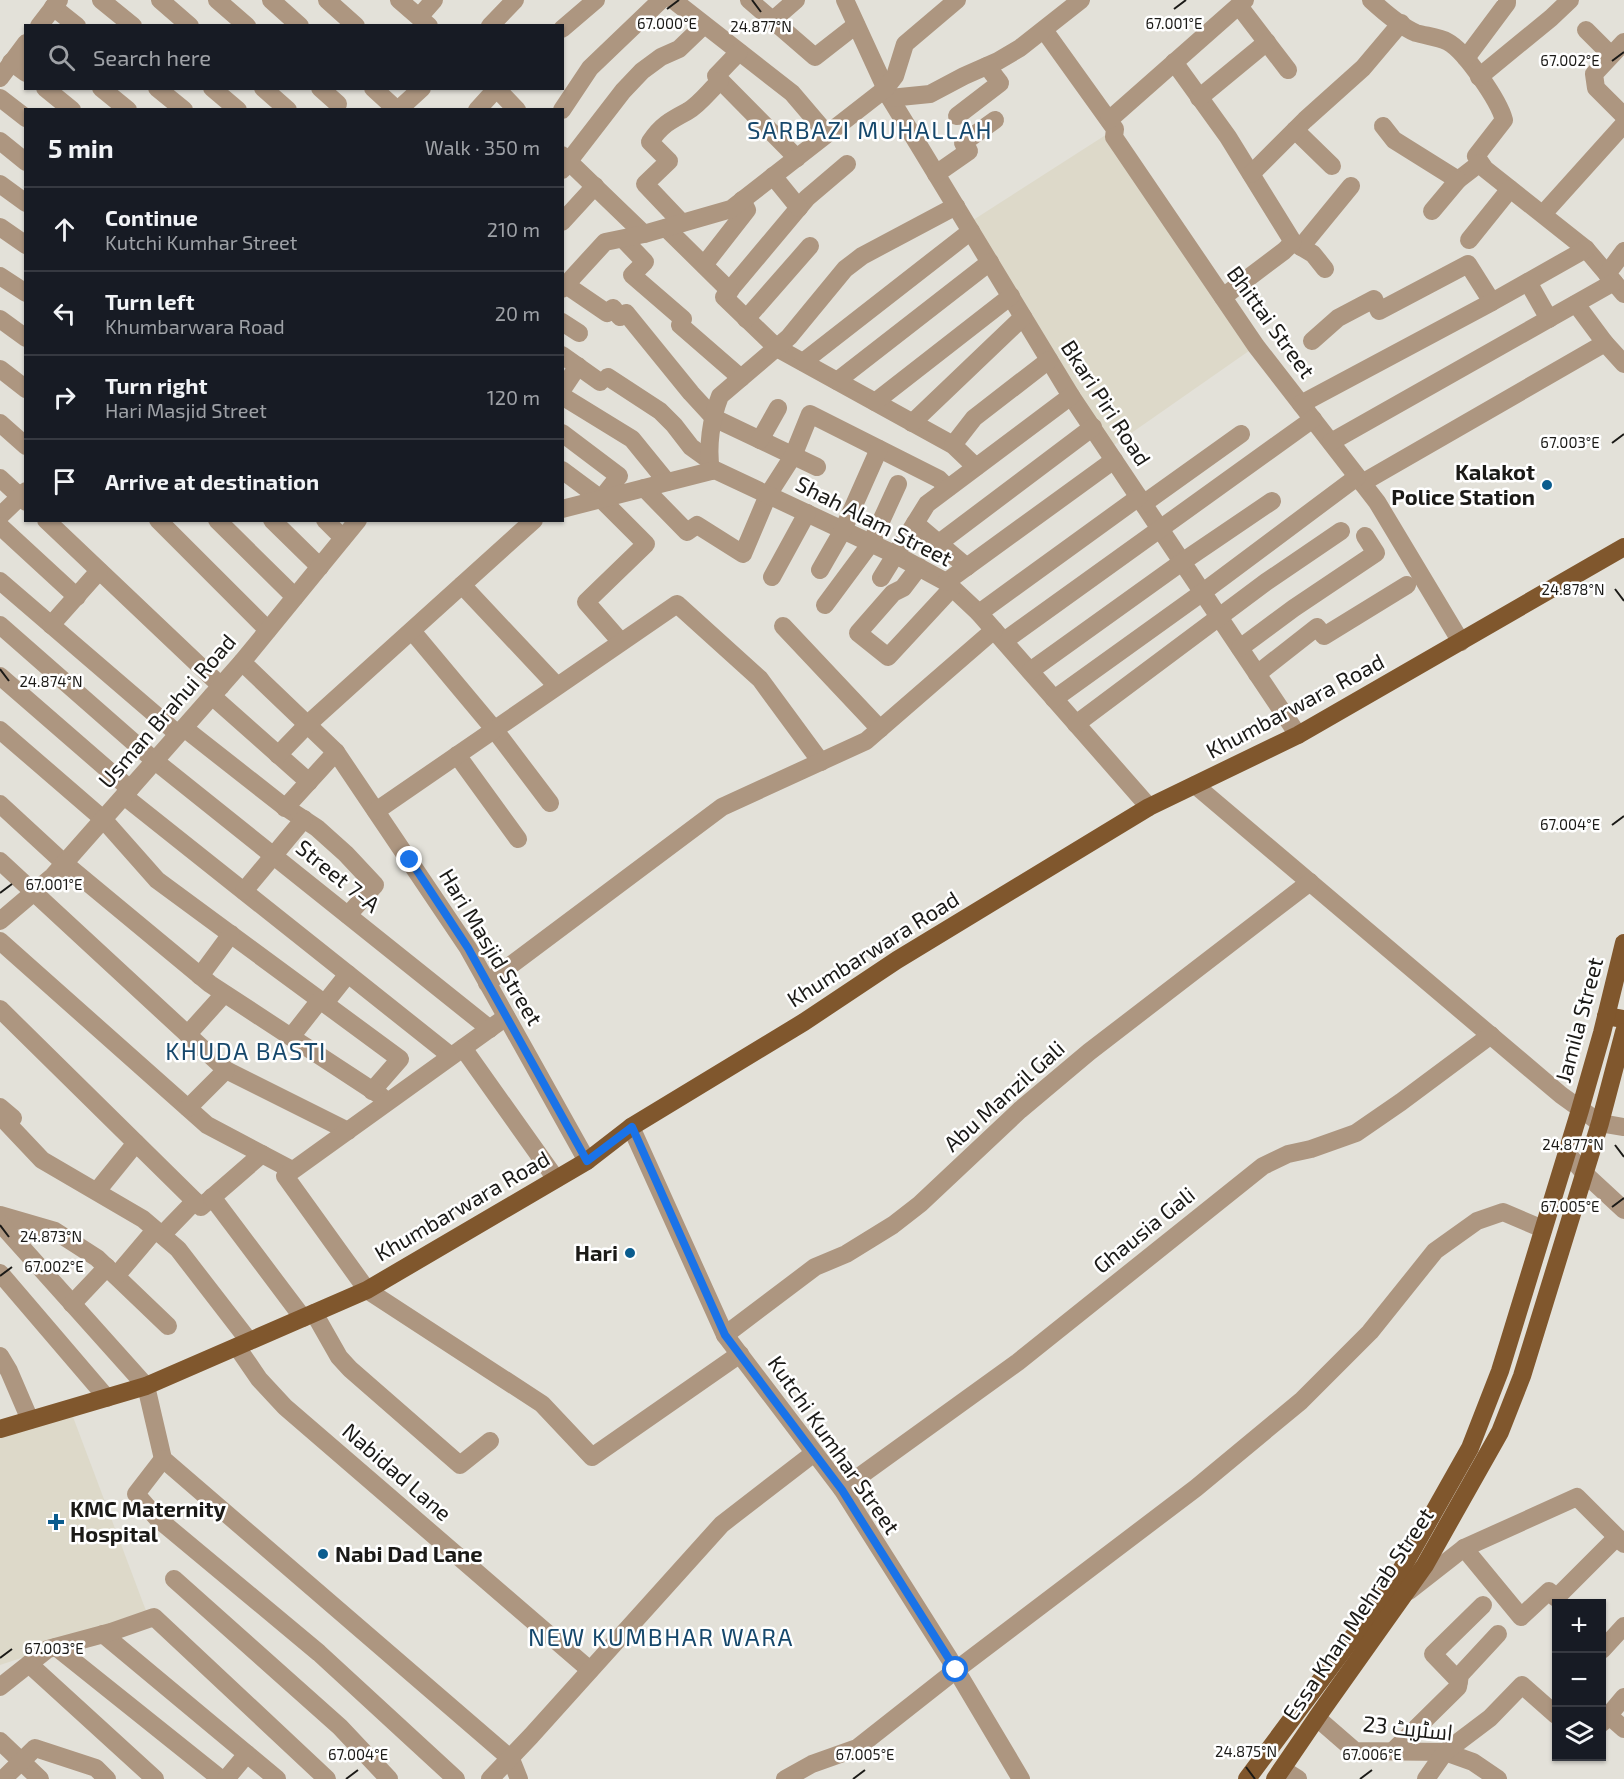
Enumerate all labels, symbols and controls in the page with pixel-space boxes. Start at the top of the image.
text: 67.000°E [637,14,697,32]
text: 67.001°E [1146,14,1202,32]
text: 24.877°N [730,17,792,35]
search box [24,24,564,90]
icon: search [45,41,78,74]
text: Search here [93,44,211,70]
text: 67.002°E [1540,51,1600,69]
district label: SARBAZI MUHALLAH [747,115,993,144]
text: 5 min [48,132,114,163]
text: Walk · 350 m [425,135,540,159]
text: Continue [105,204,198,230]
icon: ahead [48,213,81,246]
text: 210 m [487,217,540,241]
text: Kutchi Kumhar Street [105,230,297,254]
street label: Bhittai Street [1222,260,1321,383]
text: Turn left [105,288,194,314]
icon: left [48,297,81,330]
text: 20 m [495,301,540,325]
text: Khumbarwara Road [105,314,285,338]
street label: Bkari Piri Road [1057,335,1157,470]
text: Turn right [105,372,207,398]
icon: right [48,381,81,414]
text: 120 m [487,385,540,409]
text: Hari Masjid Street [105,398,267,422]
text: 67.003°E [1540,433,1600,451]
place label: Kalakot Police Station [1391,458,1535,509]
icon: arrive [48,465,81,498]
text: Arrive at destination [105,468,319,494]
street label: Shah Alam Street [792,469,957,571]
marker: Kalakot Police Station [1540,478,1554,492]
text: 24.878°N [1541,580,1605,598]
street label: Usman Brahui Road [92,628,240,793]
street label: Khumbarwara Road [1201,647,1388,763]
text: 24.874°N [19,672,83,690]
text: 67.004°E [1540,815,1600,833]
street label: Street 7-A [291,834,386,917]
route end [396,846,422,872]
street label: Hari Masjid Street [434,863,549,1030]
text: 67.001°E [26,875,82,893]
street label: Khumbarwara Road [782,885,963,1012]
street label: Jamila Street [1549,954,1607,1085]
street label: Abu Manzil Gali [938,1034,1069,1156]
district label: KHUDA BASTI [165,1036,327,1065]
text: 24.877°N [1542,1135,1604,1153]
street label: Khumbarwara Road [369,1144,554,1266]
street label: Ghausia Gali [1088,1181,1199,1278]
text: 67.005°E [1541,1197,1599,1215]
text: 24.873°N [20,1227,82,1245]
place label: Hari [575,1239,618,1265]
marker: Hari [623,1246,637,1260]
text: 67.002°E [24,1257,84,1275]
street label: Kutchi Kumhar Street [763,1350,906,1539]
street label: Nabidad Lane [338,1417,457,1526]
place label: KMC Maternity Hospital [70,1495,227,1546]
street label: Essa Khan Mehrab Street [1276,1502,1438,1725]
marker: KMC Maternity Hospital [47,1513,65,1531]
place label: Nabi Dad Lane [335,1540,483,1566]
marker: Nabi Dad Lane [316,1547,330,1561]
map controls [1552,1599,1606,1761]
button: + [1552,1599,1606,1653]
district label: NEW KUMBHAR WARA [528,1622,794,1651]
text: 67.003°E [24,1639,84,1657]
button: − [1552,1653,1606,1707]
route start [942,1656,968,1682]
button: layers [1552,1707,1606,1761]
street label: اسٹریٹ 23 [1362,1709,1454,1746]
text: 24.875°N [1215,1742,1277,1760]
text: 67.004°E [328,1745,388,1763]
text: 67.005°E [836,1745,894,1763]
text: 67.006°E [1342,1745,1402,1763]

